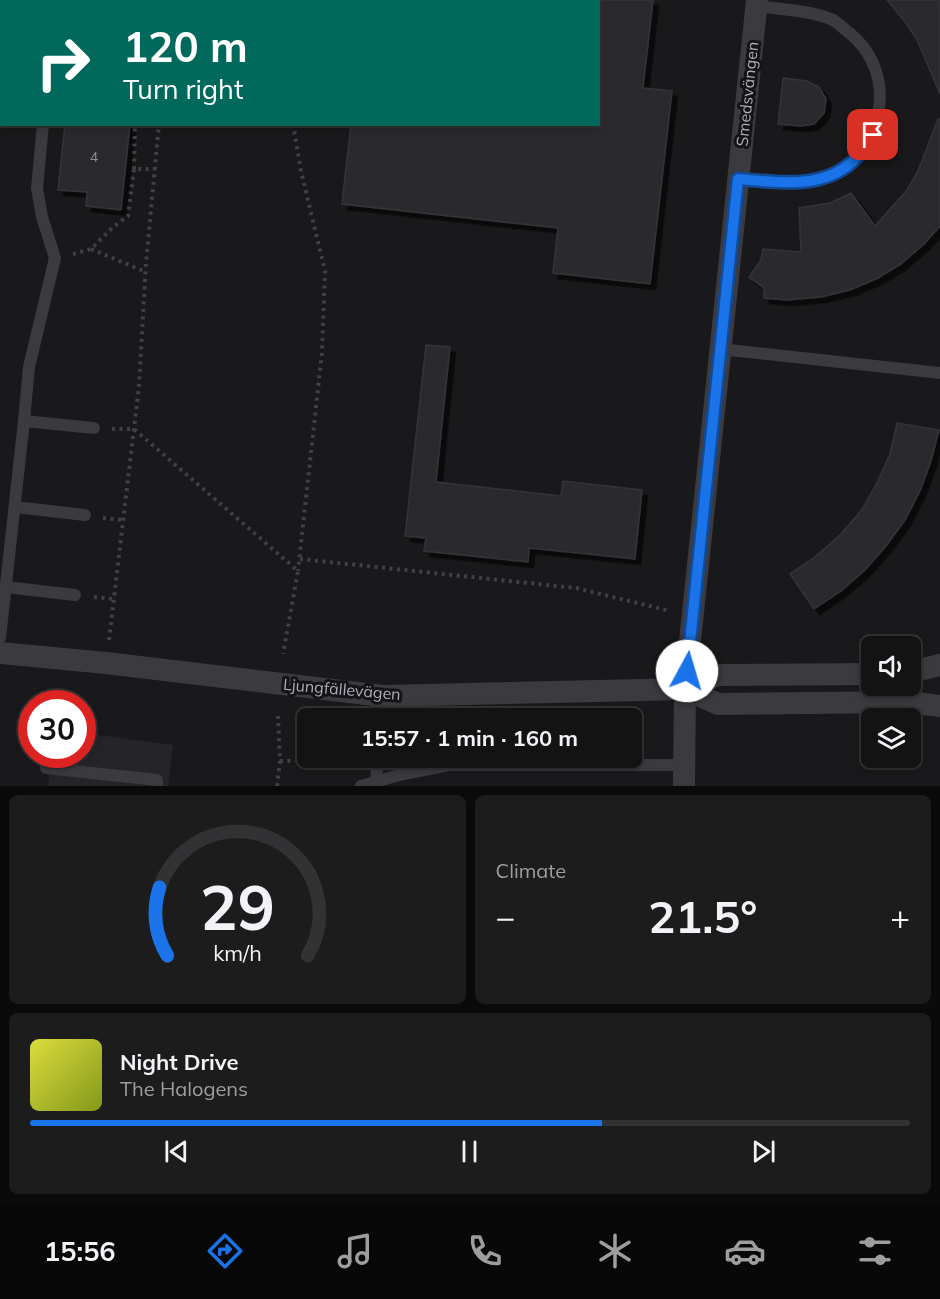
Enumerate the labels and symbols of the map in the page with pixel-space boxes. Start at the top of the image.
street label: Smedsvängen [732,41,762,147]
pin [847,109,898,160]
house number: 4 [90,148,99,166]
position arrow [655,639,719,703]
street label: Ljungfällevägen [282,674,402,704]
speed limit sign: 30 [18,690,96,768]

